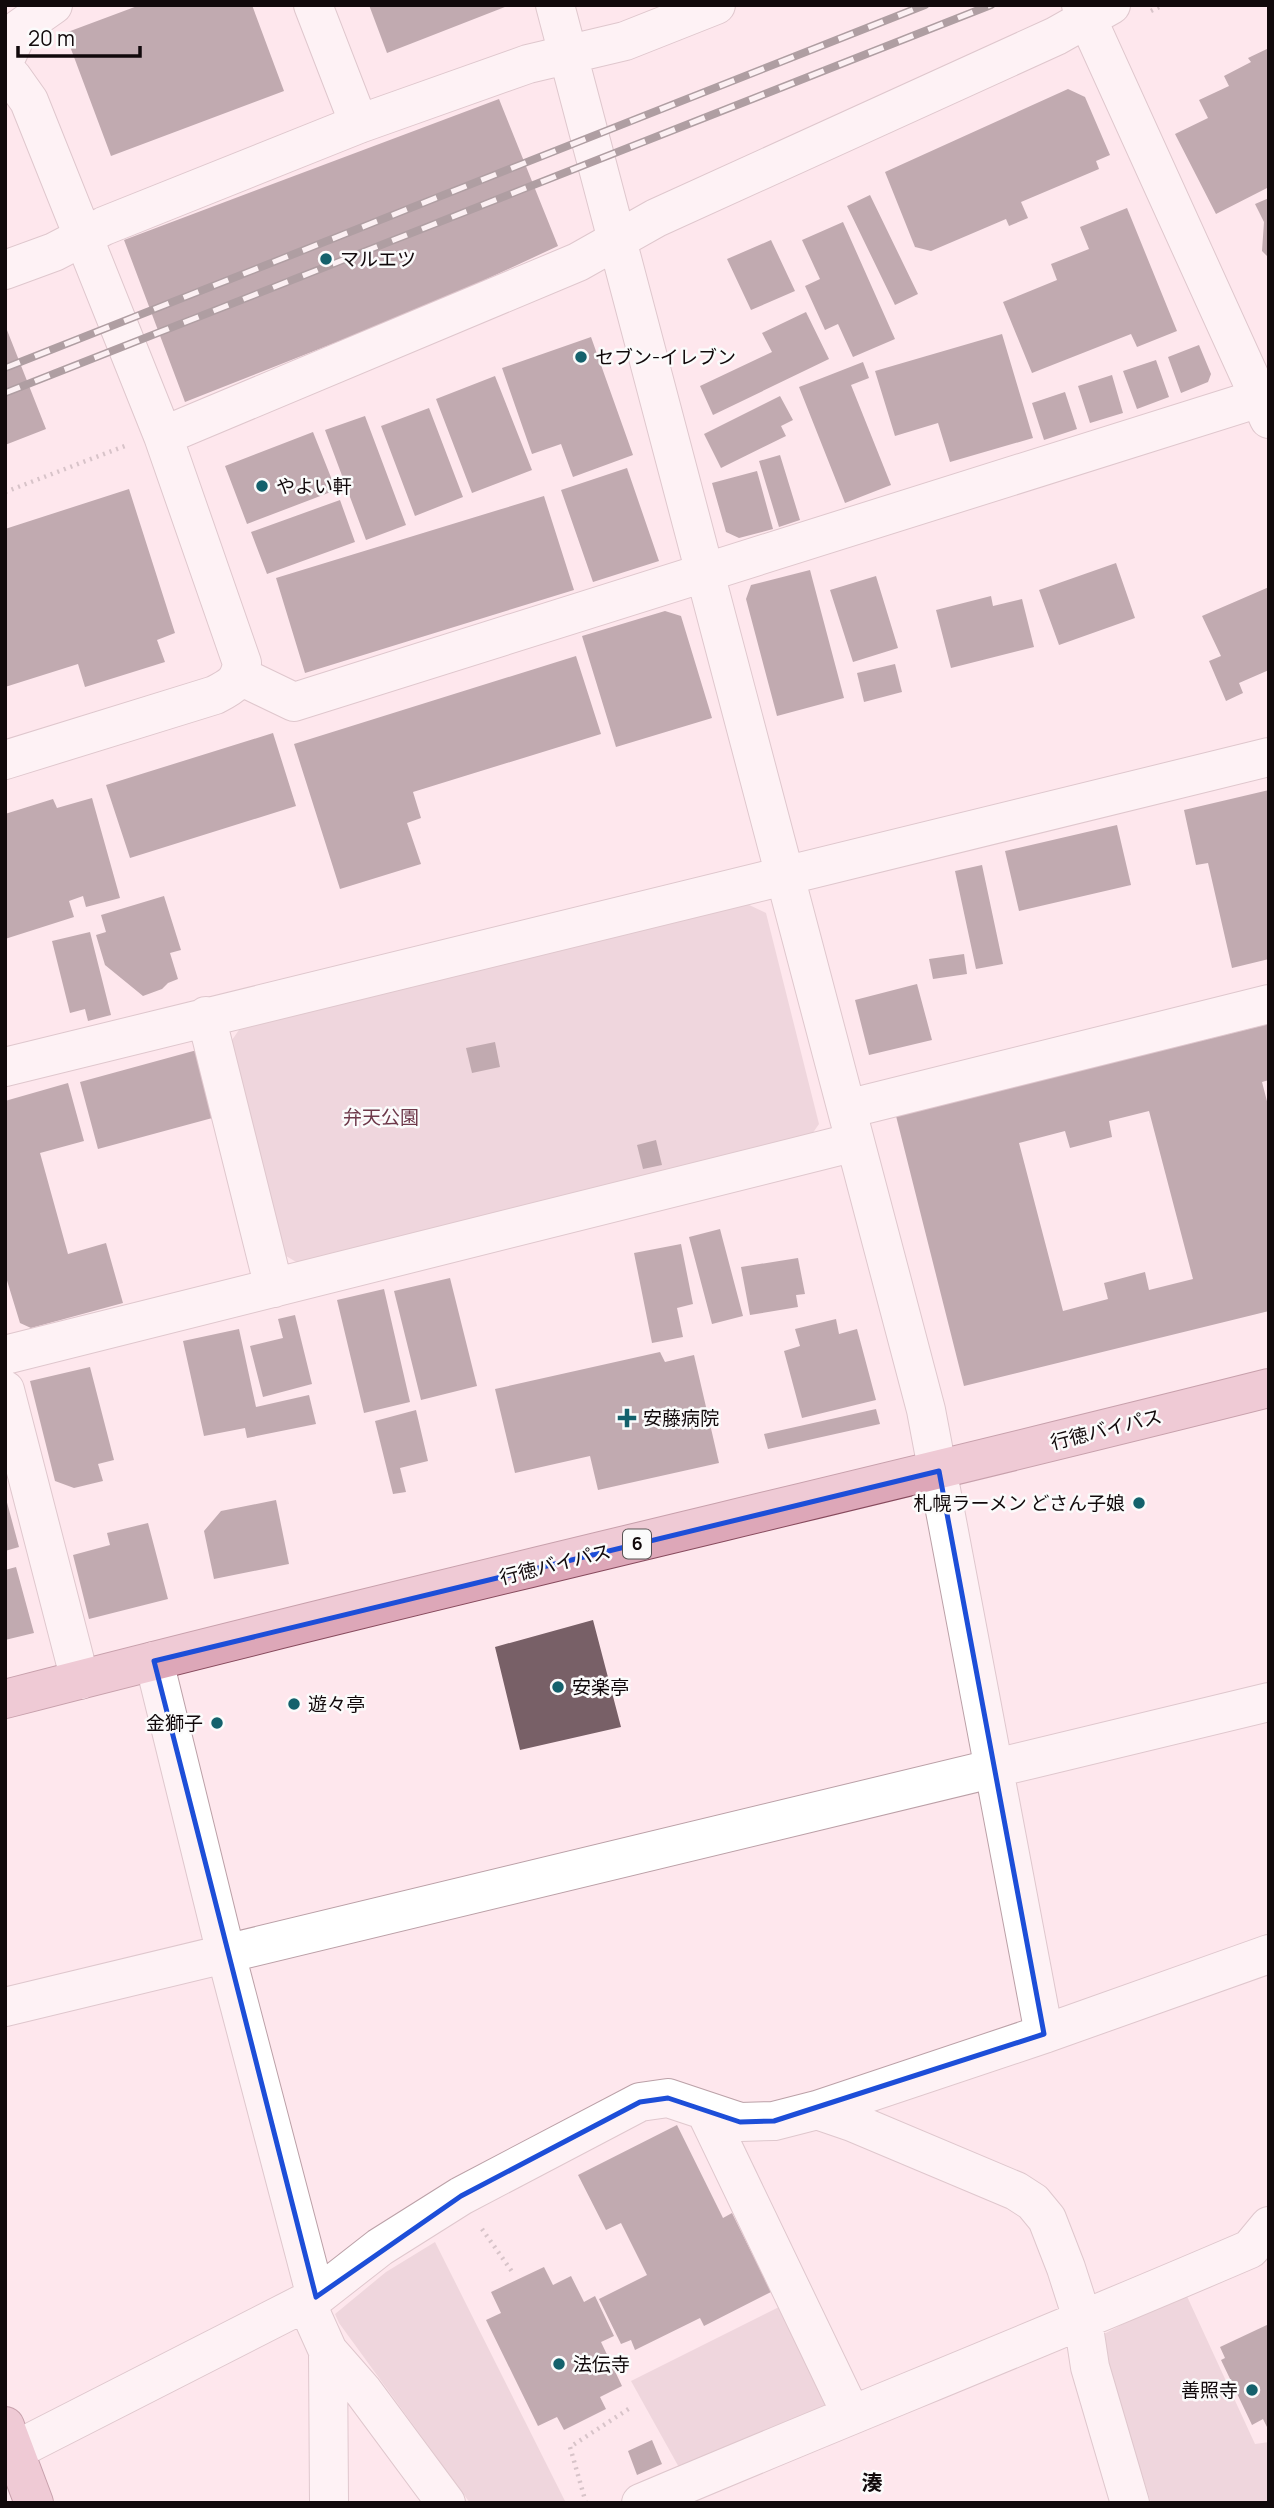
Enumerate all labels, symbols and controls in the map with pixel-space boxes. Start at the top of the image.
scale bar [18,14,140,58]
text: 20 m [28,24,75,52]
place label: マルエツ [340,246,416,272]
marker: マルエツ [318,251,334,267]
place label: セブン-イレブン [595,344,736,370]
marker: セブン-イレブン [573,349,589,365]
place label: やよい軒 [276,473,352,499]
marker: やよい軒 [254,478,270,494]
park label: 弁天公園 [343,1104,419,1130]
street label: 行徳バイパス [1048,1403,1164,1455]
place label: 安藤病院 [643,1405,719,1431]
marker: 安藤病院 [617,1408,637,1428]
place label: 札幌ラーメン どさん子娘 [914,1490,1125,1516]
marker: 札幌ラーメン どさん子娘 [1131,1495,1147,1511]
road number: 6 [623,1530,651,1559]
street label: 行徳バイパス [497,1538,613,1590]
place label: 安楽亭 [572,1674,629,1700]
marker: 安楽亭 [550,1679,566,1695]
place label: 遊々亭 [308,1691,365,1717]
marker: 遊々亭 [286,1696,302,1712]
place label: 金獅子 [146,1710,203,1736]
marker: 金獅子 [209,1715,225,1731]
place label: 法伝寺 [573,2351,630,2377]
marker: 法伝寺 [551,2356,567,2372]
place label: 善照寺 [1181,2377,1238,2403]
marker: 善照寺 [1244,2382,1260,2398]
district label: 湊 [862,2468,883,2496]

